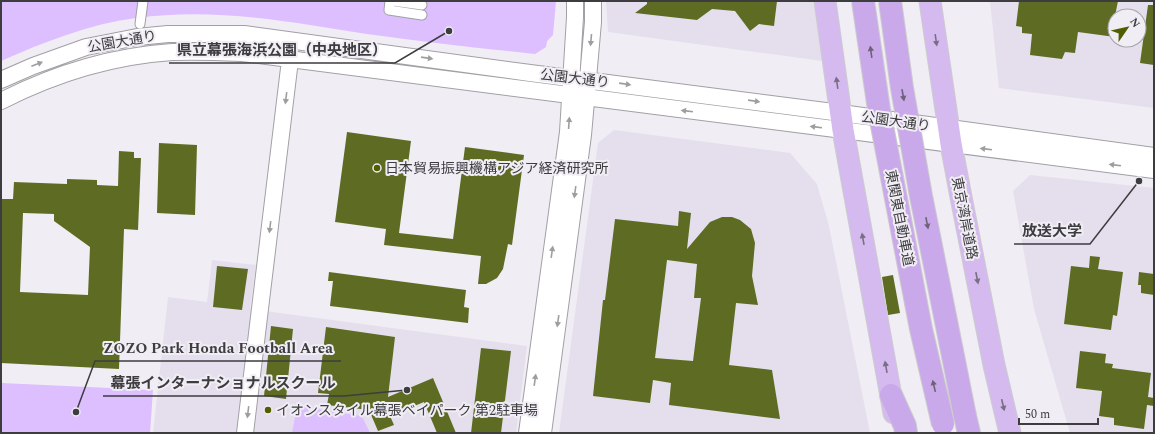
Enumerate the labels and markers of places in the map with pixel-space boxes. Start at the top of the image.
callout: 県立幕張海浜公園（中央地区） [169,36,395,63]
place label: 日本貿易振興機構アジア経済研究所 [385,158,608,179]
marker: 日本貿易振興機構アジア経済研究所 [372,163,382,173]
callout: 放送大学 [1014,217,1090,244]
callout: ZOZO Park Honda Football Area [95,334,341,361]
callout: 幕張インターナショナルスクール [103,369,344,396]
place label: イオンスタイル幕張ベイパーク 第2駐車場 [276,400,538,421]
marker: イオンスタイル幕張ベイパーク 第2駐車場 [263,405,273,415]

